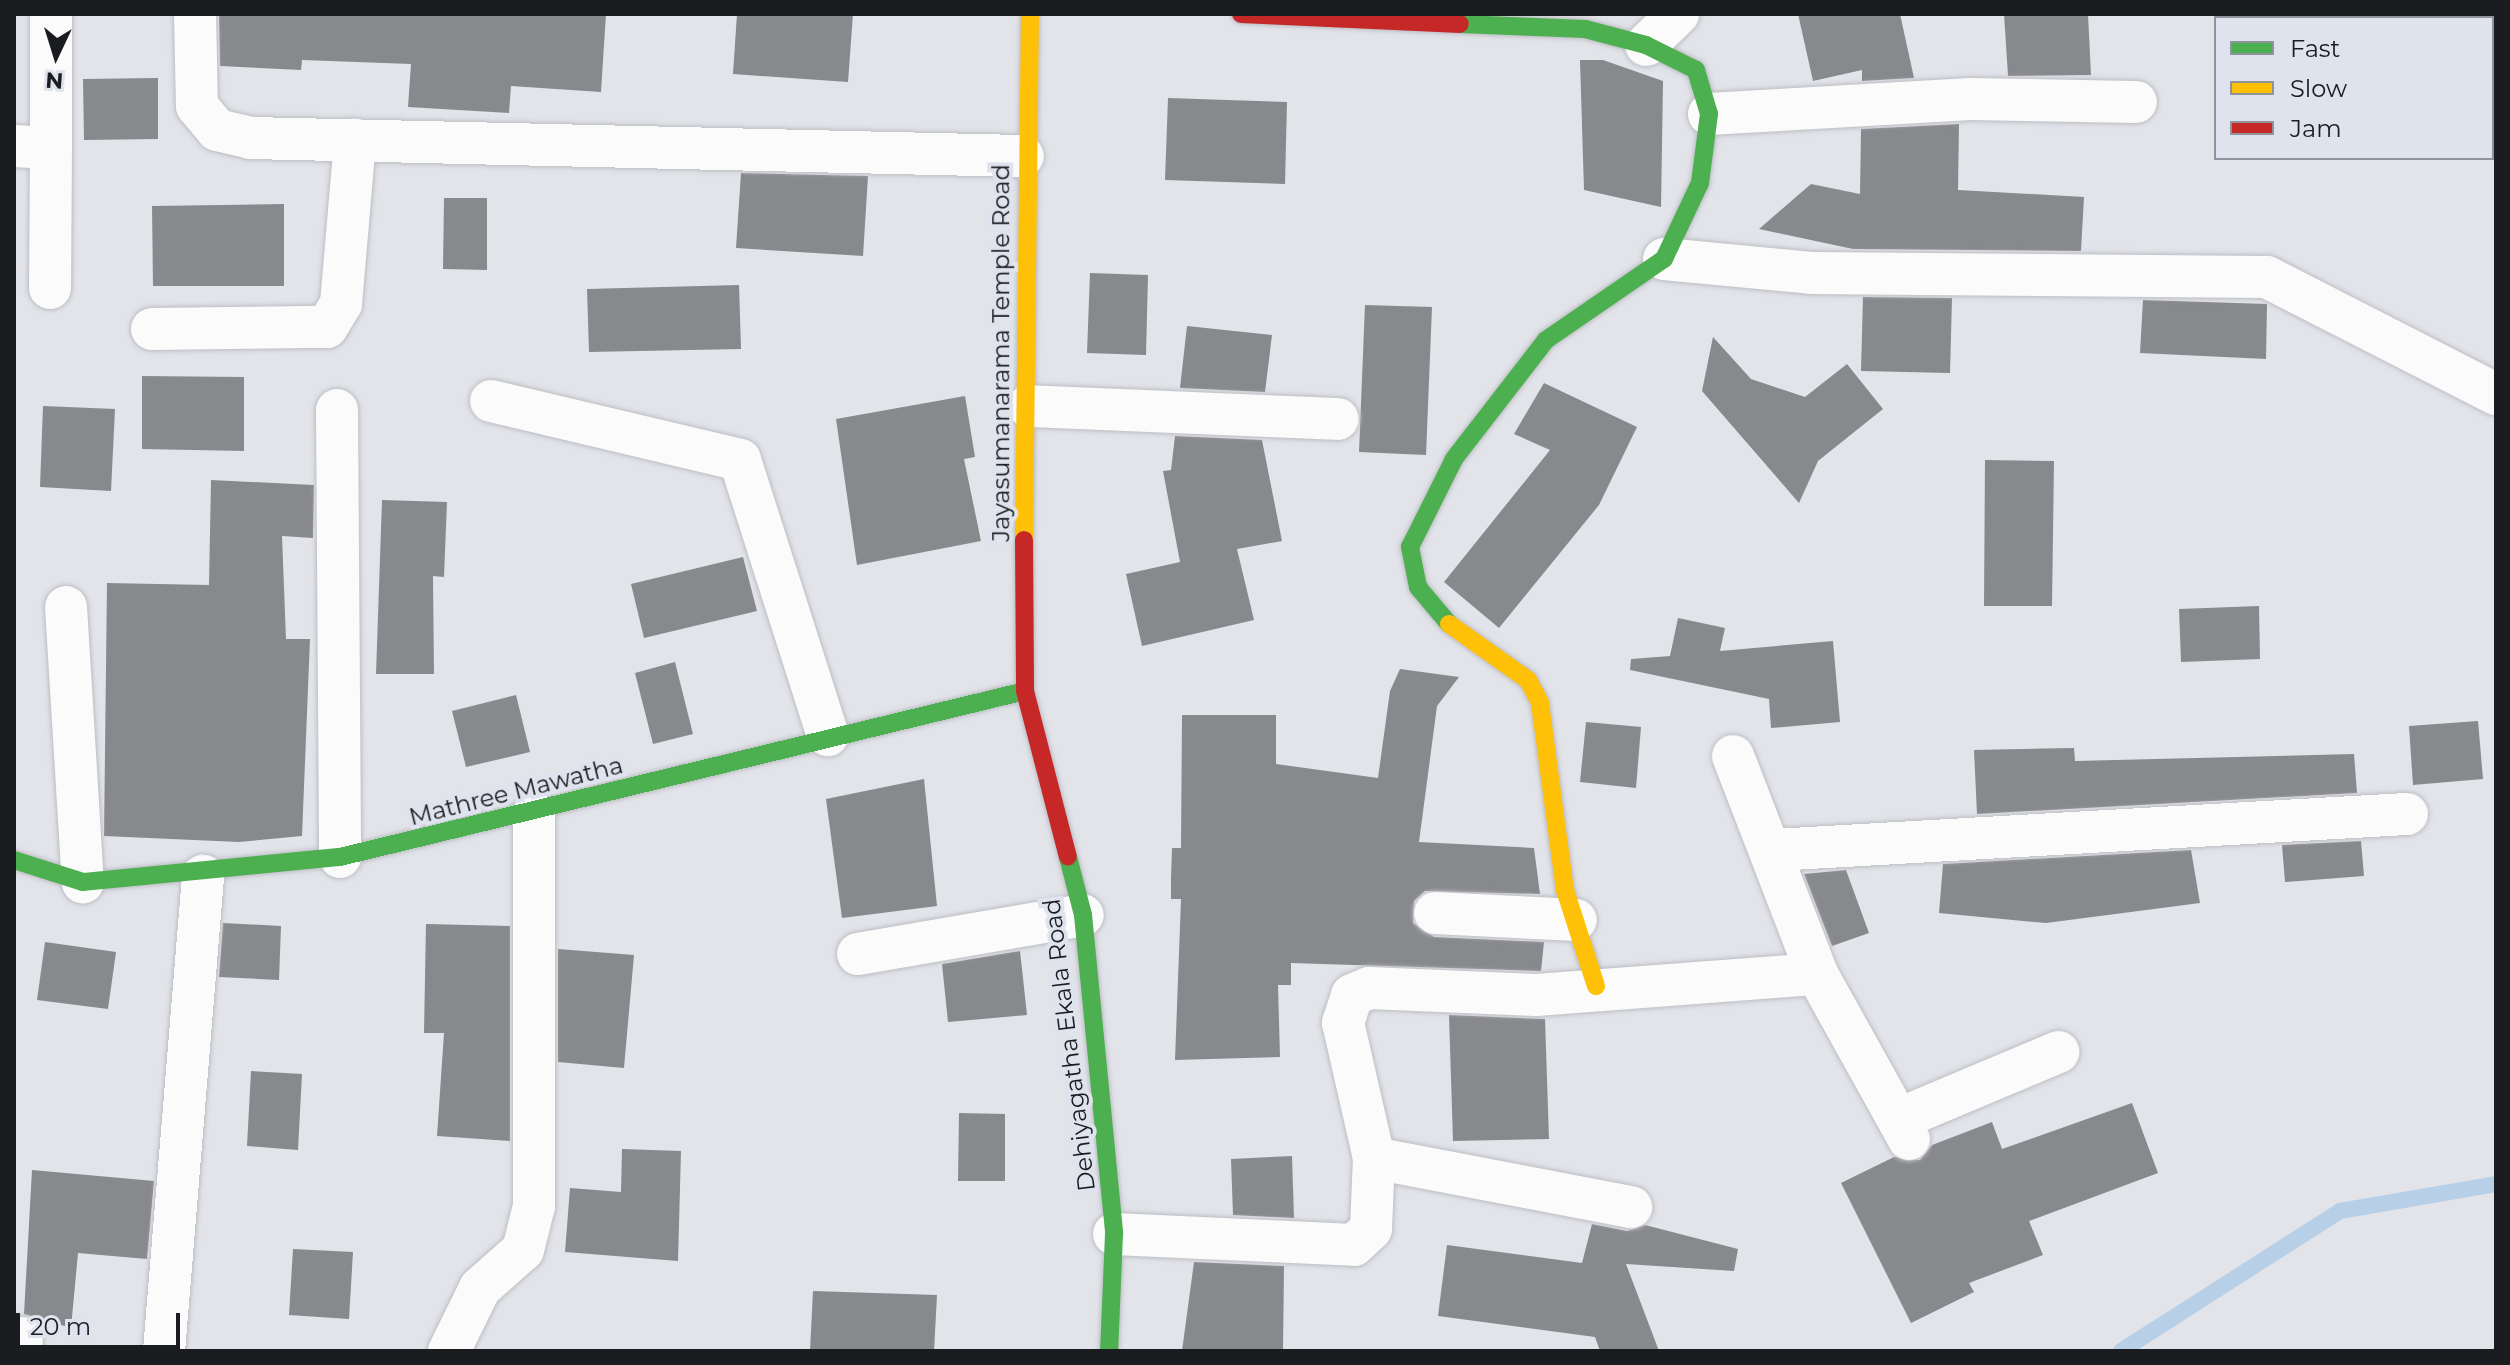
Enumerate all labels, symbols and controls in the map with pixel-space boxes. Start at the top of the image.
north arrow [16,16,96,96]
legend [2214,16,2494,160]
text: Fast [2290,34,2340,63]
text: N [44,66,64,95]
text: Slow [2290,74,2347,103]
text: Jam [2290,114,2342,143]
street label: Jayasumanarama Temple Road [987,164,1015,542]
street label: Mathree Mawatha [406,750,626,832]
street label: Dehiyagatha Ekala Road [1037,897,1101,1193]
scale bar [20,1297,184,1347]
text: 20 m [30,1312,91,1341]

